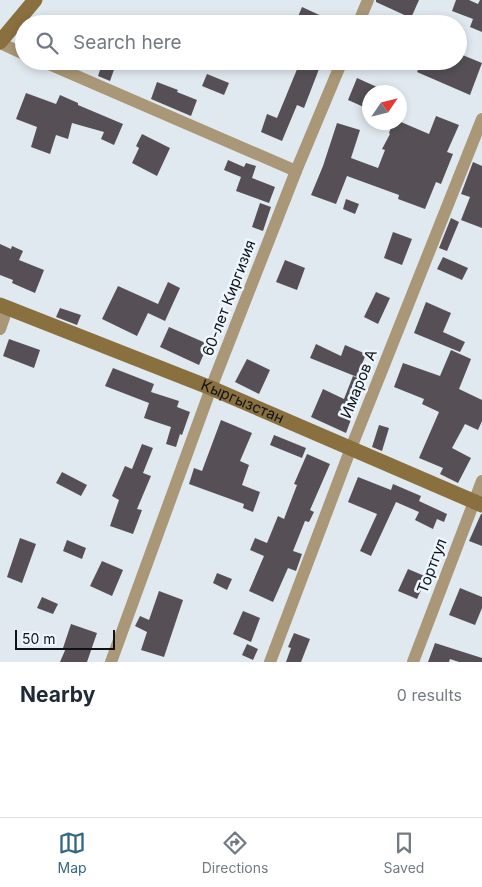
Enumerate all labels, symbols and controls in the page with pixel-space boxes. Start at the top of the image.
search box [15,15,467,70]
icon: search [33,29,61,57]
text: Search here [73,31,182,54]
north arrow [362,85,407,130]
street label: 60-лет Киргизия [198,237,259,358]
street label: Имаров А [336,347,381,421]
street label: Кыргызстан [198,375,287,427]
street label: Тортгул [412,536,451,596]
scale bar [15,627,115,650]
text: 50 m [22,630,56,647]
text: Nearby [20,682,95,707]
text: 0 results [397,685,462,705]
tab: Map [58,829,87,876]
tab: Directions [202,829,268,876]
tab: Saved [383,829,424,876]

